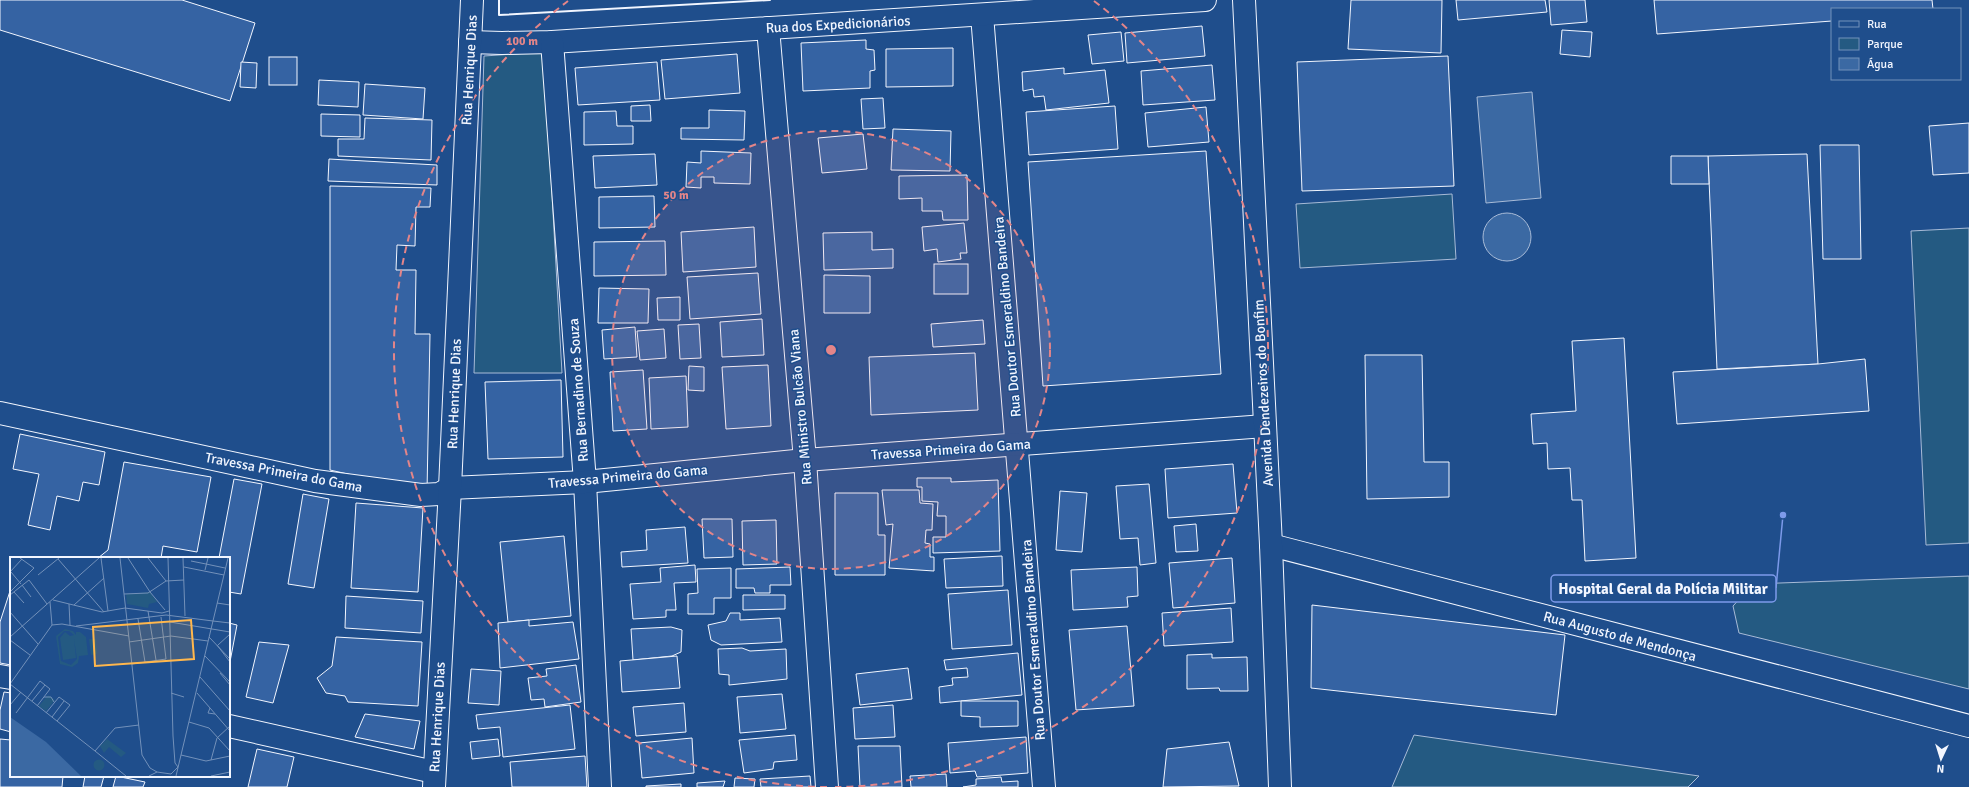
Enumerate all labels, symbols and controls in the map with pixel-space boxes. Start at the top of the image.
legend [1831,8,1961,80]
street label: Rua dos Expedicionários [765,12,911,37]
street label: Rua Henrique Dias [458,14,481,126]
text: Rua [1867,17,1887,32]
text: 100 m [506,34,538,49]
text: Parque [1867,37,1903,52]
text: Água [1867,57,1893,72]
text: 50 m [663,188,689,203]
street label: Rua Doutor Esmeraldino Bandeira [990,216,1025,418]
street label: Avenida Dendezeiros do Bonfim [1250,299,1277,487]
street label: Rua Bernadino de Souza [565,318,592,462]
street label: Rua Ministro Bulcão Viana [785,328,816,486]
street label: Rua Henrique Dias [444,339,465,449]
centre of rings [824,343,838,357]
street label: Travessa Primeira do Gama [871,435,1031,464]
street label: Travessa Primeira do Gama [204,449,364,496]
street label: Travessa Primeira do Gama [548,461,708,492]
street label: Rua Doutor Esmeraldino Bandeira [1018,539,1049,741]
inset map [10,557,230,777]
callout: Hospital Geral da Polícia Militar [1551,575,1776,602]
text: Hospital Geral da Polícia Militar [1558,580,1768,598]
street label: Rua Augusto de Mendonça [1541,608,1698,665]
street label: Rua Henrique Dias [426,661,449,773]
north arrow [1921,739,1961,779]
text: N [1936,762,1945,775]

